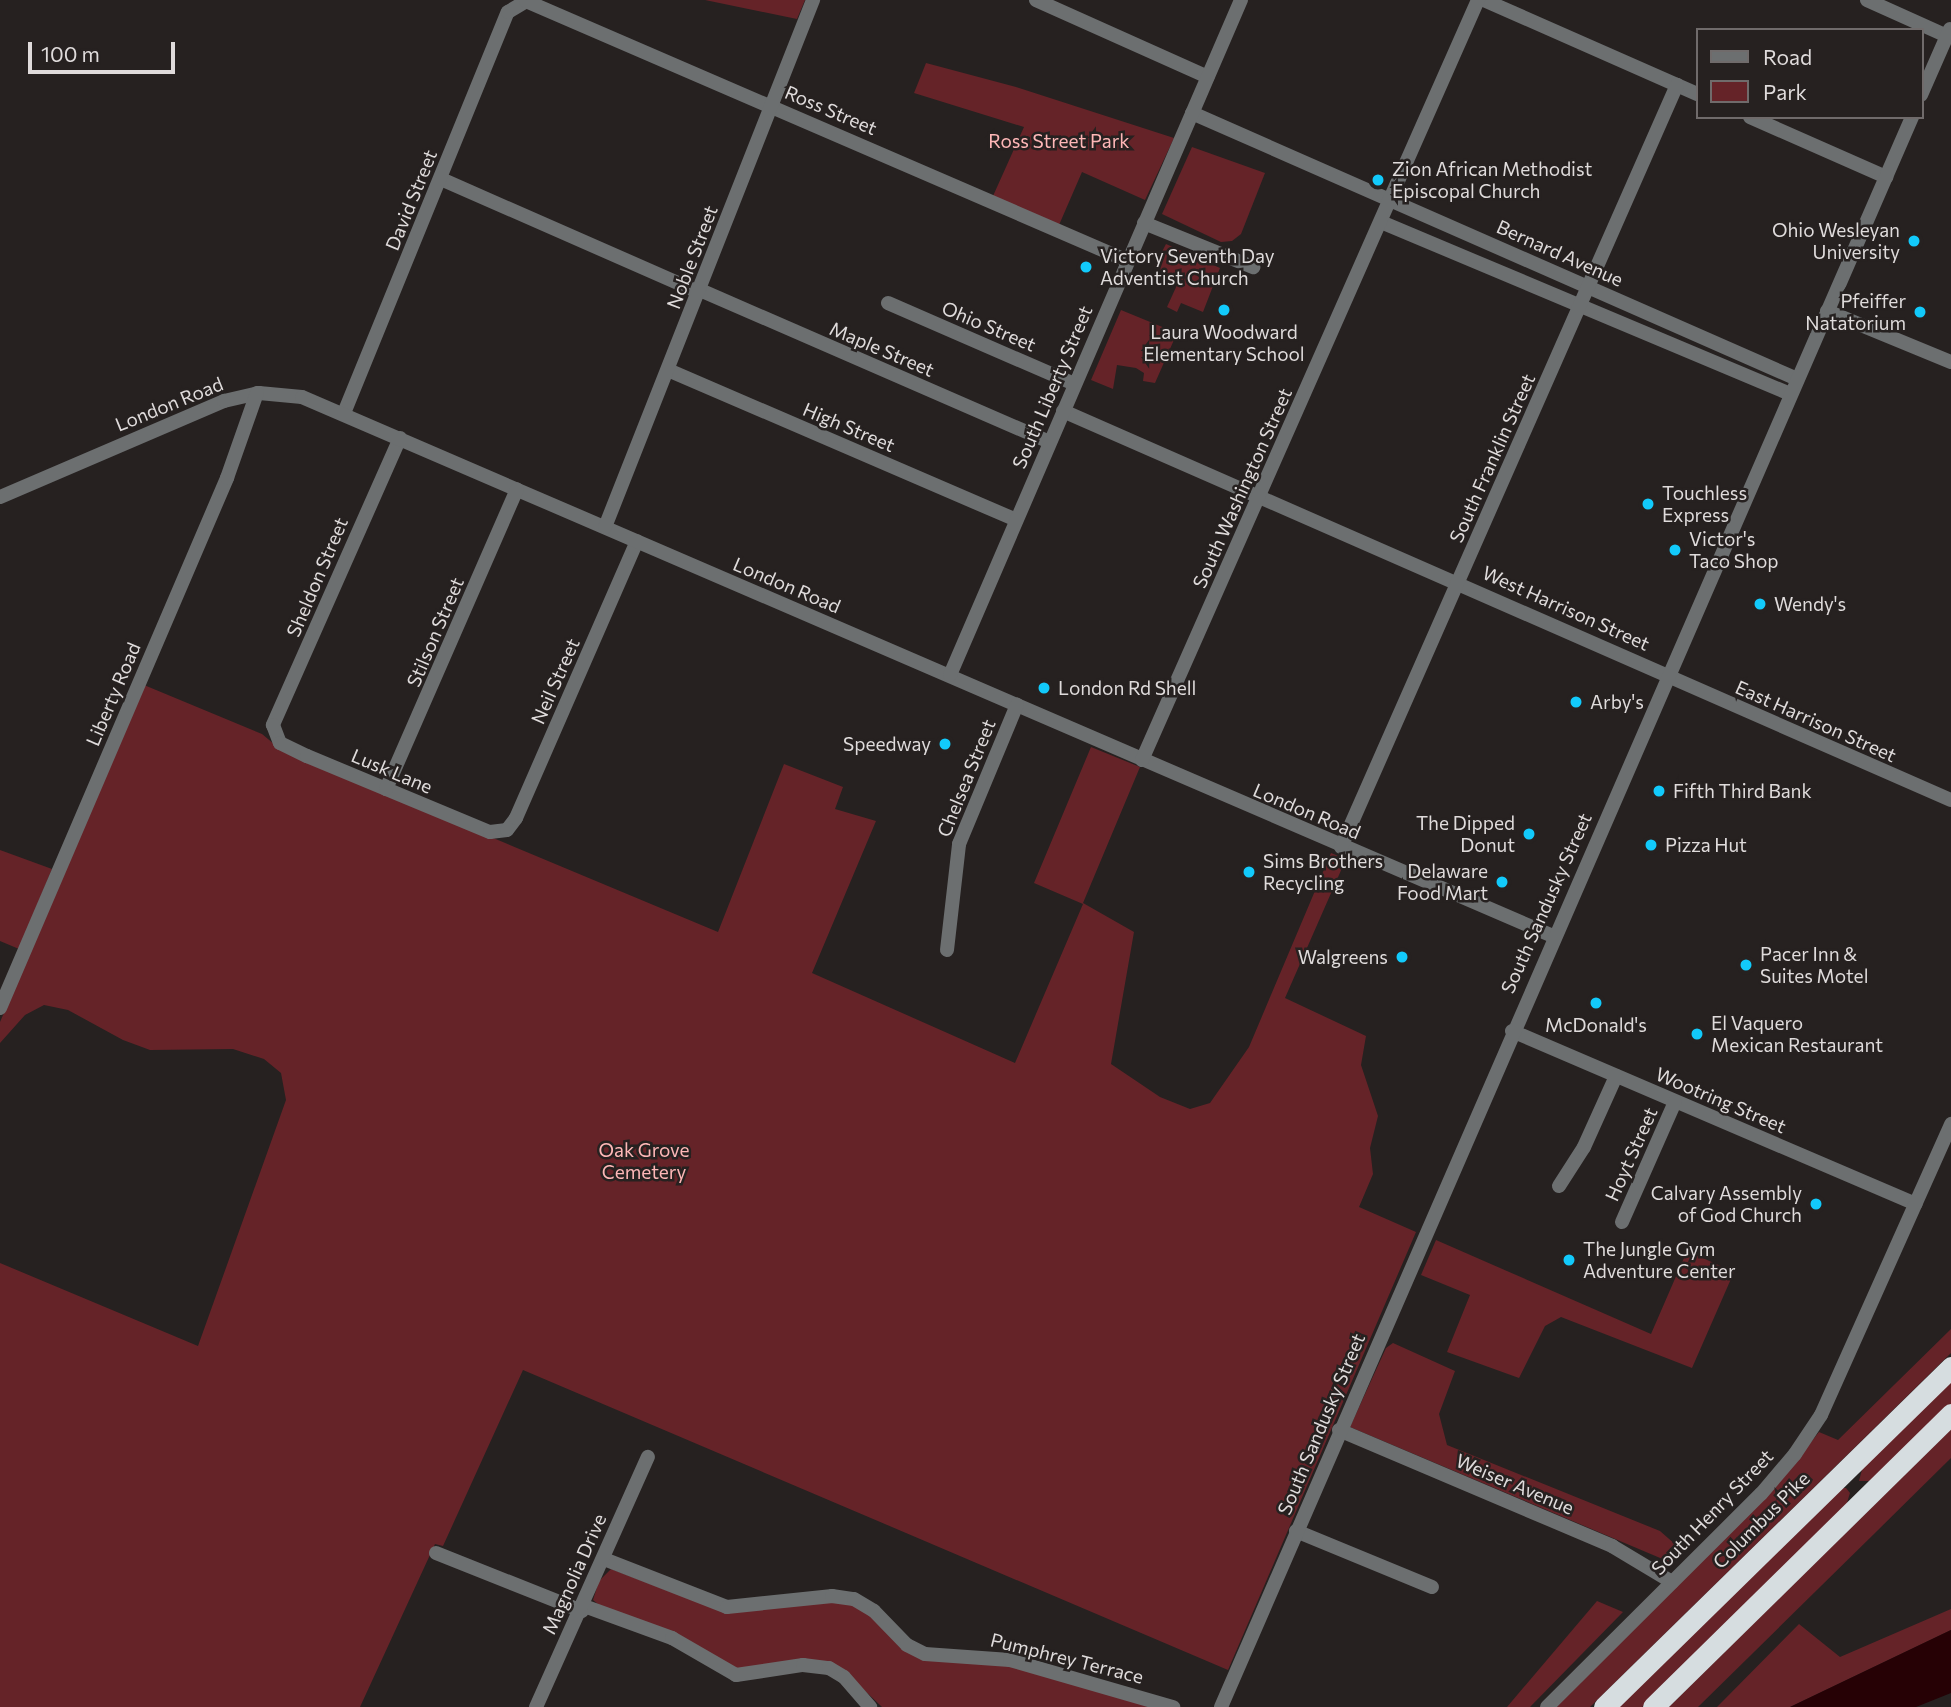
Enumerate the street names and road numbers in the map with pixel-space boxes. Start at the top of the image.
street label: Ross Street [781,80,881,140]
street label: David Street [380,146,442,254]
street label: Noble Street [662,202,722,312]
street label: Bernard Avenue [1493,215,1627,291]
street label: Ohio Street [939,296,1039,356]
street label: South Liberty Street [1007,302,1097,472]
street label: Maple Street [826,317,938,381]
street label: South Franklin Street [1444,370,1540,546]
street label: London Road [112,372,226,436]
street label: South Washington Street [1188,384,1296,592]
street label: High Street [800,397,898,457]
street label: Sheldon Street [282,514,352,640]
street label: London Road [730,552,844,618]
street label: West Harrison Street [1479,561,1653,655]
street label: Stilson Street [402,574,468,690]
street label: Neil Street [526,635,584,727]
street label: Liberty Road [81,639,145,749]
street label: East Harrison Street [1732,675,1900,767]
street label: Chelsea Street [932,716,1000,840]
street label: Lusk Lane [348,744,436,798]
street label: London Road [1250,778,1364,844]
street label: South Sandusky Street [1496,809,1596,997]
street label: Wootring Street [1652,1062,1790,1138]
street label: Hoyt Street [1600,1104,1662,1204]
street label: South Sandusky Street [1272,1330,1370,1518]
street label: South Henry Street [1646,1445,1778,1579]
street label: Weiser Avenue [1452,1449,1578,1519]
street label: Columbus Pike [1708,1467,1814,1573]
street label: Magnolia Drive [537,1510,611,1638]
street label: Pumphrey Terrace [988,1628,1146,1688]

